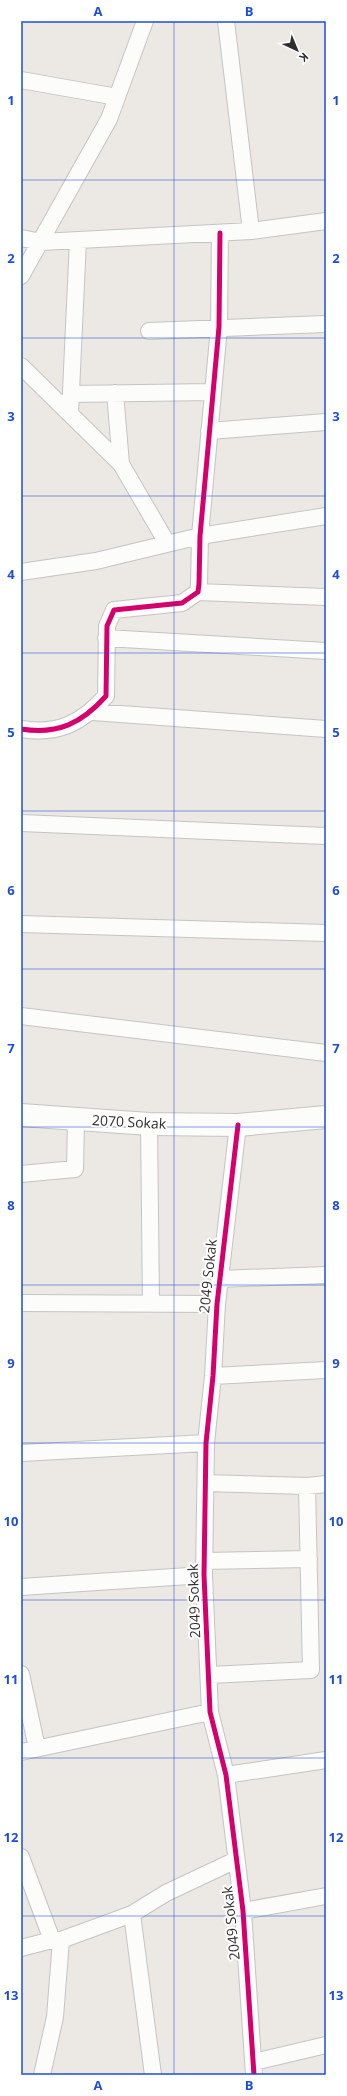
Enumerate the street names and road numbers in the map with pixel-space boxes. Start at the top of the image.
street label: 2070 Sokak [91,1110,167,1133]
street label: 2049 Sokak [194,1237,221,1314]
street label: 2049 Sokak [183,1563,204,1638]
street label: 2049 Sokak [217,1885,244,1961]

